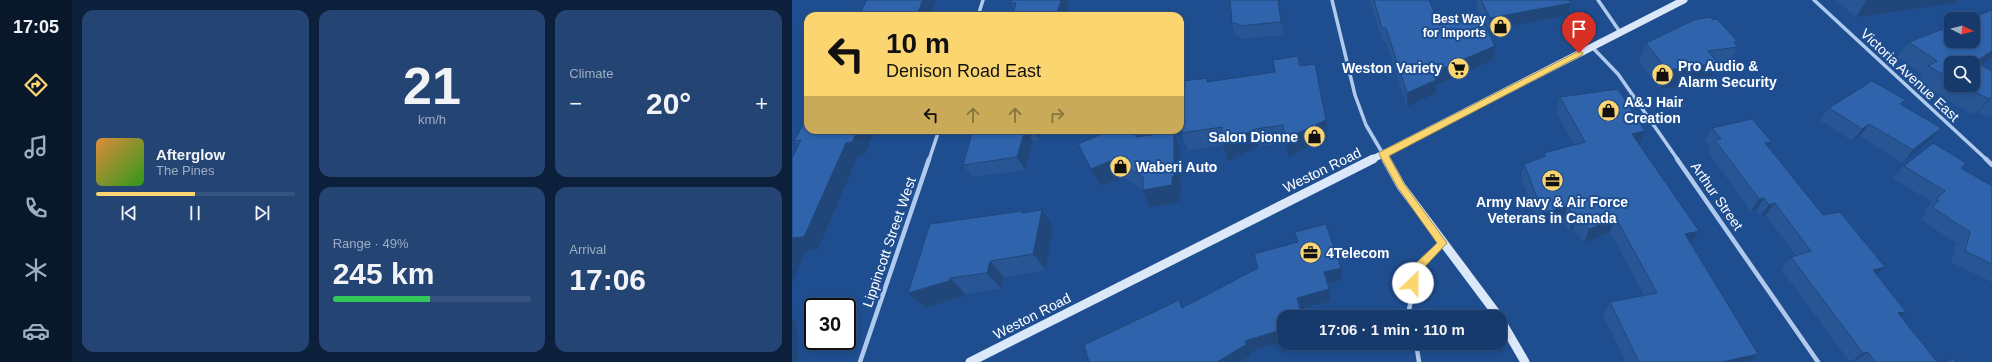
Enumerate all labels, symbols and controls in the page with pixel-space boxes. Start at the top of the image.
place label: Best Way for Imports [1423,12,1486,40]
pin [1562,12,1596,53]
north arrow [1944,12,1980,48]
map controls [1944,12,1980,92]
shop icon: Best Way for Imports [1488,13,1514,39]
text: 17:05 [13,17,59,37]
icon: arrive [1568,18,1590,40]
street label: Victoria Avenue East [1857,25,1963,125]
icon: left [820,28,872,80]
text: 10 m [886,28,950,59]
supermarket icon: Weston Variety [1445,55,1471,81]
button: search [1944,56,1980,92]
text: 21 [403,57,461,115]
place label: Pro Audio & Alarm Security [1678,58,1777,90]
place label: Weston Variety [1342,60,1442,76]
text: Denison Road East [886,61,1041,81]
shop icon: Pro Audio & Alarm Security [1650,61,1676,87]
text: Climate [569,66,613,81]
icon: directions [22,71,50,99]
text: 20° [646,87,691,120]
text: − [569,91,582,116]
text: + [755,91,768,116]
place label: A&J Hair Creation [1624,94,1684,126]
shop icon: A&J Hair Creation [1595,97,1621,123]
icon: left [920,104,942,126]
icon: ahead [962,104,984,126]
icon: ahead [1004,104,1026,126]
icon: right [1046,104,1068,126]
text: km/h [418,112,446,127]
shop icon: Salon Dionne [1301,124,1327,150]
place label: Salon Dionne [1209,129,1298,145]
icon: music [22,133,50,161]
street label: Weston Road [1280,144,1364,196]
text: Afterglow [156,146,225,163]
shop icon: Waberi Auto [1107,154,1133,180]
place label: Waberi Auto [1136,159,1217,175]
street label: Arthur Street [1688,159,1746,233]
text: The Pines [156,163,215,178]
office icon: Army Navy & Air Force Veterans in Canada [1539,167,1565,193]
street label: Lippincott Street West [859,175,919,309]
icon: phone [22,194,50,222]
place label: Army Navy & Air Force Veterans in Canada [1476,194,1628,226]
icon: previous [118,202,140,224]
icon: pause [184,202,206,224]
icon: next [251,202,273,224]
text: Range · 49% [333,236,409,251]
office icon: 4Telecom [1297,240,1323,266]
text: Arrival [569,242,606,257]
place label: 4Telecom [1326,245,1390,261]
icon: climate [22,256,50,284]
text: 245 km [333,257,434,290]
position arrow [1392,262,1434,304]
text: 17:06 [569,263,646,296]
street label: Weston Road [991,290,1073,342]
speed limit sign: 30 [804,298,856,350]
icon: car [22,317,50,345]
text: 17:06 · 1 min · 110 m [1319,321,1465,338]

